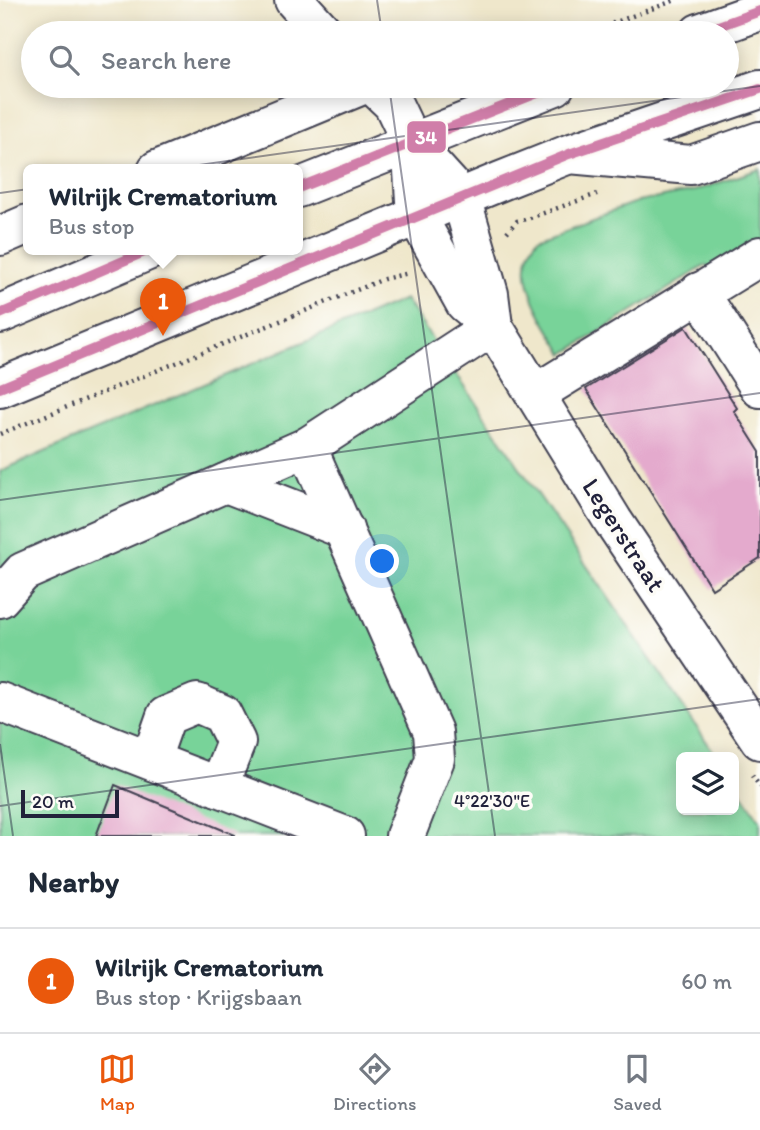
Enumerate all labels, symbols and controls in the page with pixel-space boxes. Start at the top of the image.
search box [21,21,739,98]
icon: search [45,41,83,79]
text: Search here [101,44,231,76]
line badge: 34 [406,120,447,154]
text: 34 [415,126,437,149]
popup [23,164,303,255]
text: Wilrijk Crematorium [49,180,277,212]
text: Bus stop [49,212,135,240]
pin: 1 [140,278,186,336]
street label: Legerstraat [575,472,673,598]
your location [365,544,399,578]
map controls [676,752,739,815]
button: layers [676,752,739,815]
scale bar [21,787,119,819]
text: 20 m [32,790,74,813]
text: 4°22'30"E [454,790,530,812]
text: Nearby [28,863,119,900]
text: Wilrijk Crematorium [95,951,323,983]
text: 1 [46,967,56,995]
text: 60 m [681,967,732,995]
text: Bus stop · Krijgsbaan [95,983,302,1011]
tab: Map [98,1050,136,1115]
tab: Directions [333,1050,417,1115]
tab: Saved [613,1050,662,1115]

